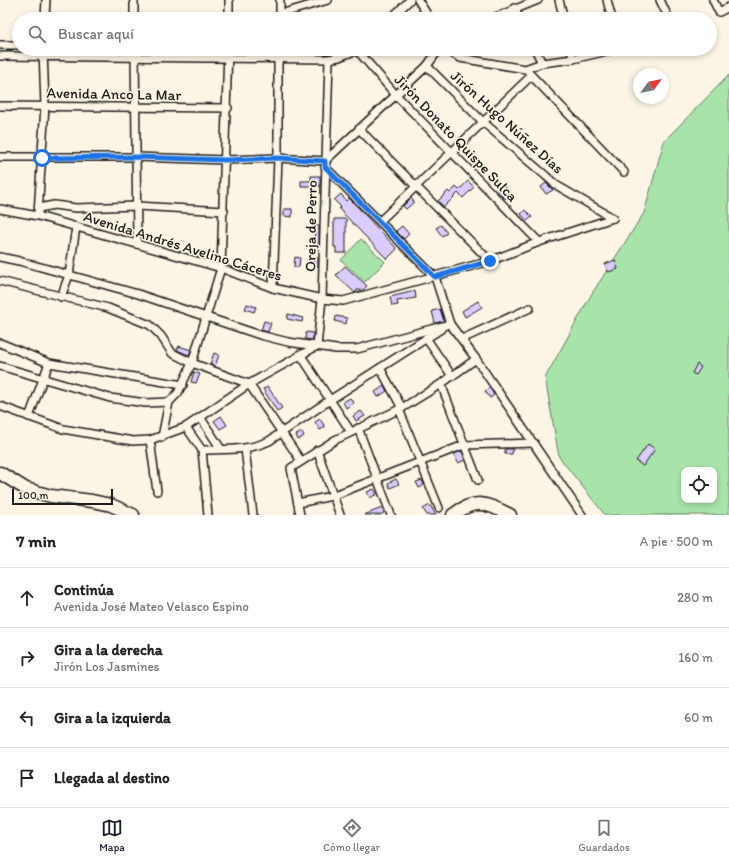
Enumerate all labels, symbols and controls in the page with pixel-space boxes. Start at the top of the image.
search box [12,12,717,56]
icon: search [26,23,48,45]
text: Buscar aquí [58,25,134,43]
street label: Jirón Hugo Núñez Días [447,67,567,178]
north arrow [633,68,669,104]
street label: Jirón Donato Quispe Sulca [391,71,522,205]
street label: Avenida Anco La Mar [46,84,182,104]
route start [33,149,51,167]
street label: Oreja de Perro [301,180,321,272]
street label: Avenida Andrés Avelino Cáceres [82,207,285,285]
route end [481,252,499,270]
map controls [681,467,717,503]
button: locate [681,467,717,503]
scale bar [12,487,113,506]
text: 100 m [18,489,48,502]
text: 7 min [16,531,56,551]
text: A pie · 500 m [640,534,713,549]
text: Continúa [54,581,114,599]
icon: ahead [16,587,38,609]
text: 280 m [677,590,713,605]
text: Avenida José Mateo Velasco Espino [54,599,249,614]
text: Gira a la derecha [54,641,163,659]
icon: right [16,647,38,669]
text: 160 m [678,650,713,665]
text: Jirón Los Jasmines [54,659,159,674]
icon: left [16,707,38,729]
text: Gira a la izquierda [54,709,171,727]
text: 60 m [684,710,713,725]
icon: arrive [16,767,38,789]
text: Llegada al destino [54,769,170,787]
tab: Mapa [99,817,125,854]
tab: Cómo llegar [323,817,380,854]
tab: Guardados [578,817,630,854]

